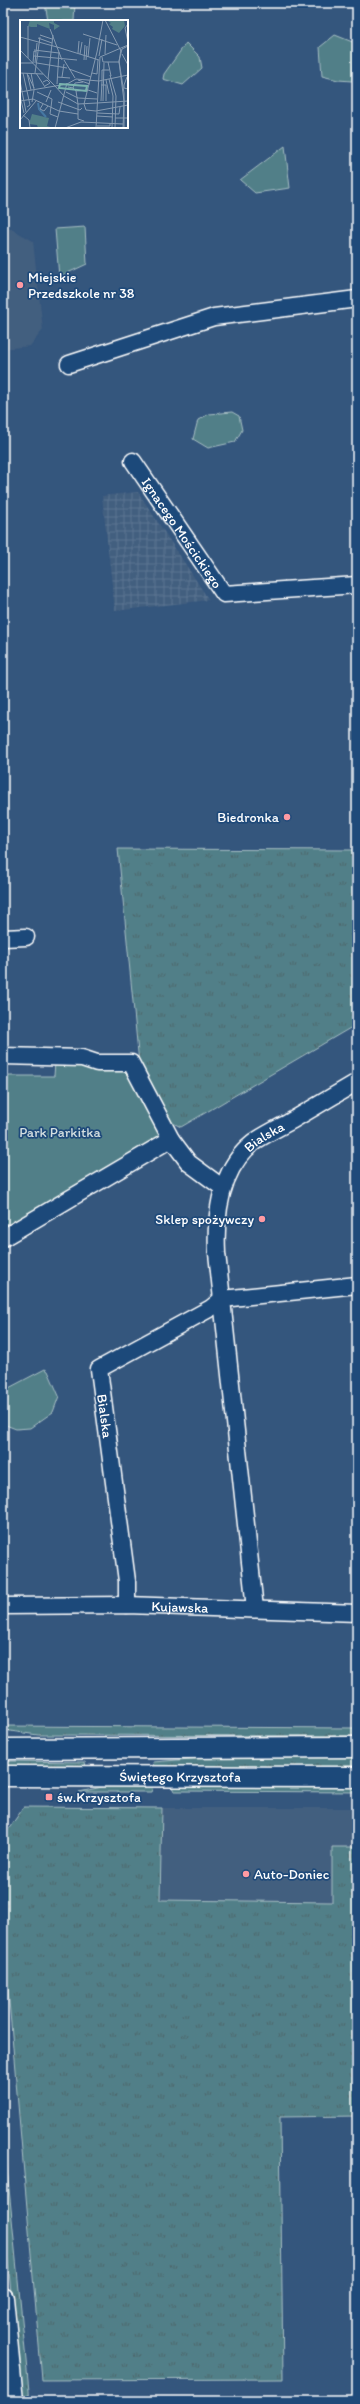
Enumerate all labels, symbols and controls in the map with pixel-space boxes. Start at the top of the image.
inset map [20,20,128,128]
place label: Miejskie Przedszkole nr 38 [28,269,135,302]
marker: Miejskie Przedszkole nr 38 [15,280,25,290]
street label: Ignacego Mościckiego [138,474,226,592]
place label: Biedronka [217,809,280,826]
marker: Biedronka [282,812,292,822]
street label: Bialska [241,1118,288,1156]
park label: Park Parkitka [19,1124,102,1141]
place label: Sklep spożywczy [155,1211,254,1228]
marker: Sklep spożywczy [257,1214,267,1224]
street label: Bialska [93,1393,116,1440]
street label: Kujawska [151,1598,210,1617]
street label: Świętego Krzysztofa [119,1768,241,1786]
place label: św.Krzysztofa [57,1789,141,1806]
marker: św.Krzysztofa [44,1792,54,1802]
place label: Auto-Doniec [254,1866,330,1883]
marker: Auto-Doniec [241,1869,251,1879]

